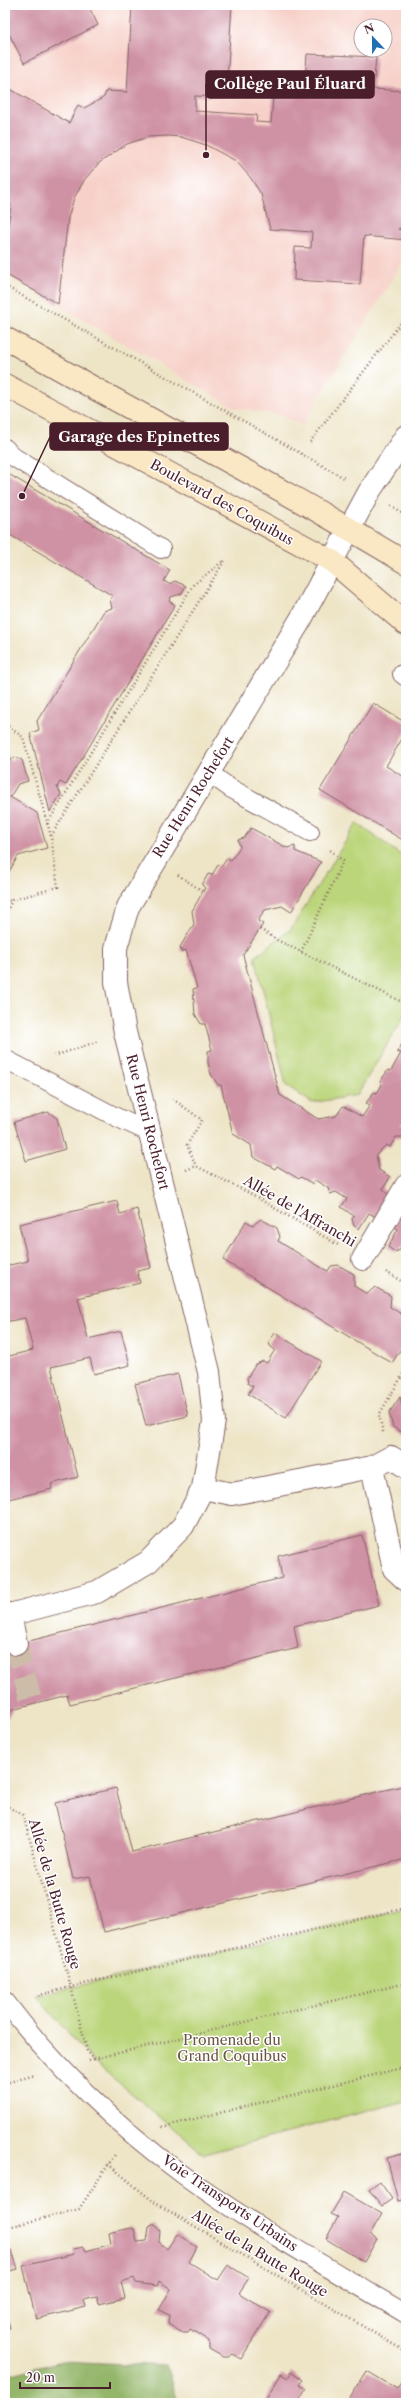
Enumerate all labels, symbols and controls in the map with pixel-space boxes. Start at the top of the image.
north arrow [353,18,393,58]
text: N [362,20,377,37]
callout: Collège Paul Éluard [206,71,374,98]
text: Collège Paul Éluard [214,74,366,93]
callout: Garage des Epinettes [50,423,228,450]
text: Garage des Epinettes [58,427,220,446]
street label: Boulevard des Coquibus [147,455,297,549]
street label: Rue Henri Rochefort [148,733,238,861]
street label: Rue Henri Rochefort [122,1052,174,1192]
street label: Allée de l'Affranchi [240,1171,359,1251]
street label: Allée de la Butte Rouge [25,1816,85,1971]
park label: Promenade du Grand Coquibus [177,2031,287,2065]
street label: Voie Transports Urbains [158,2150,301,2255]
street label: Allée de la Butte Rouge [188,2205,331,2301]
scale bar [20,2364,110,2390]
text: 20 m [26,2370,55,2385]

